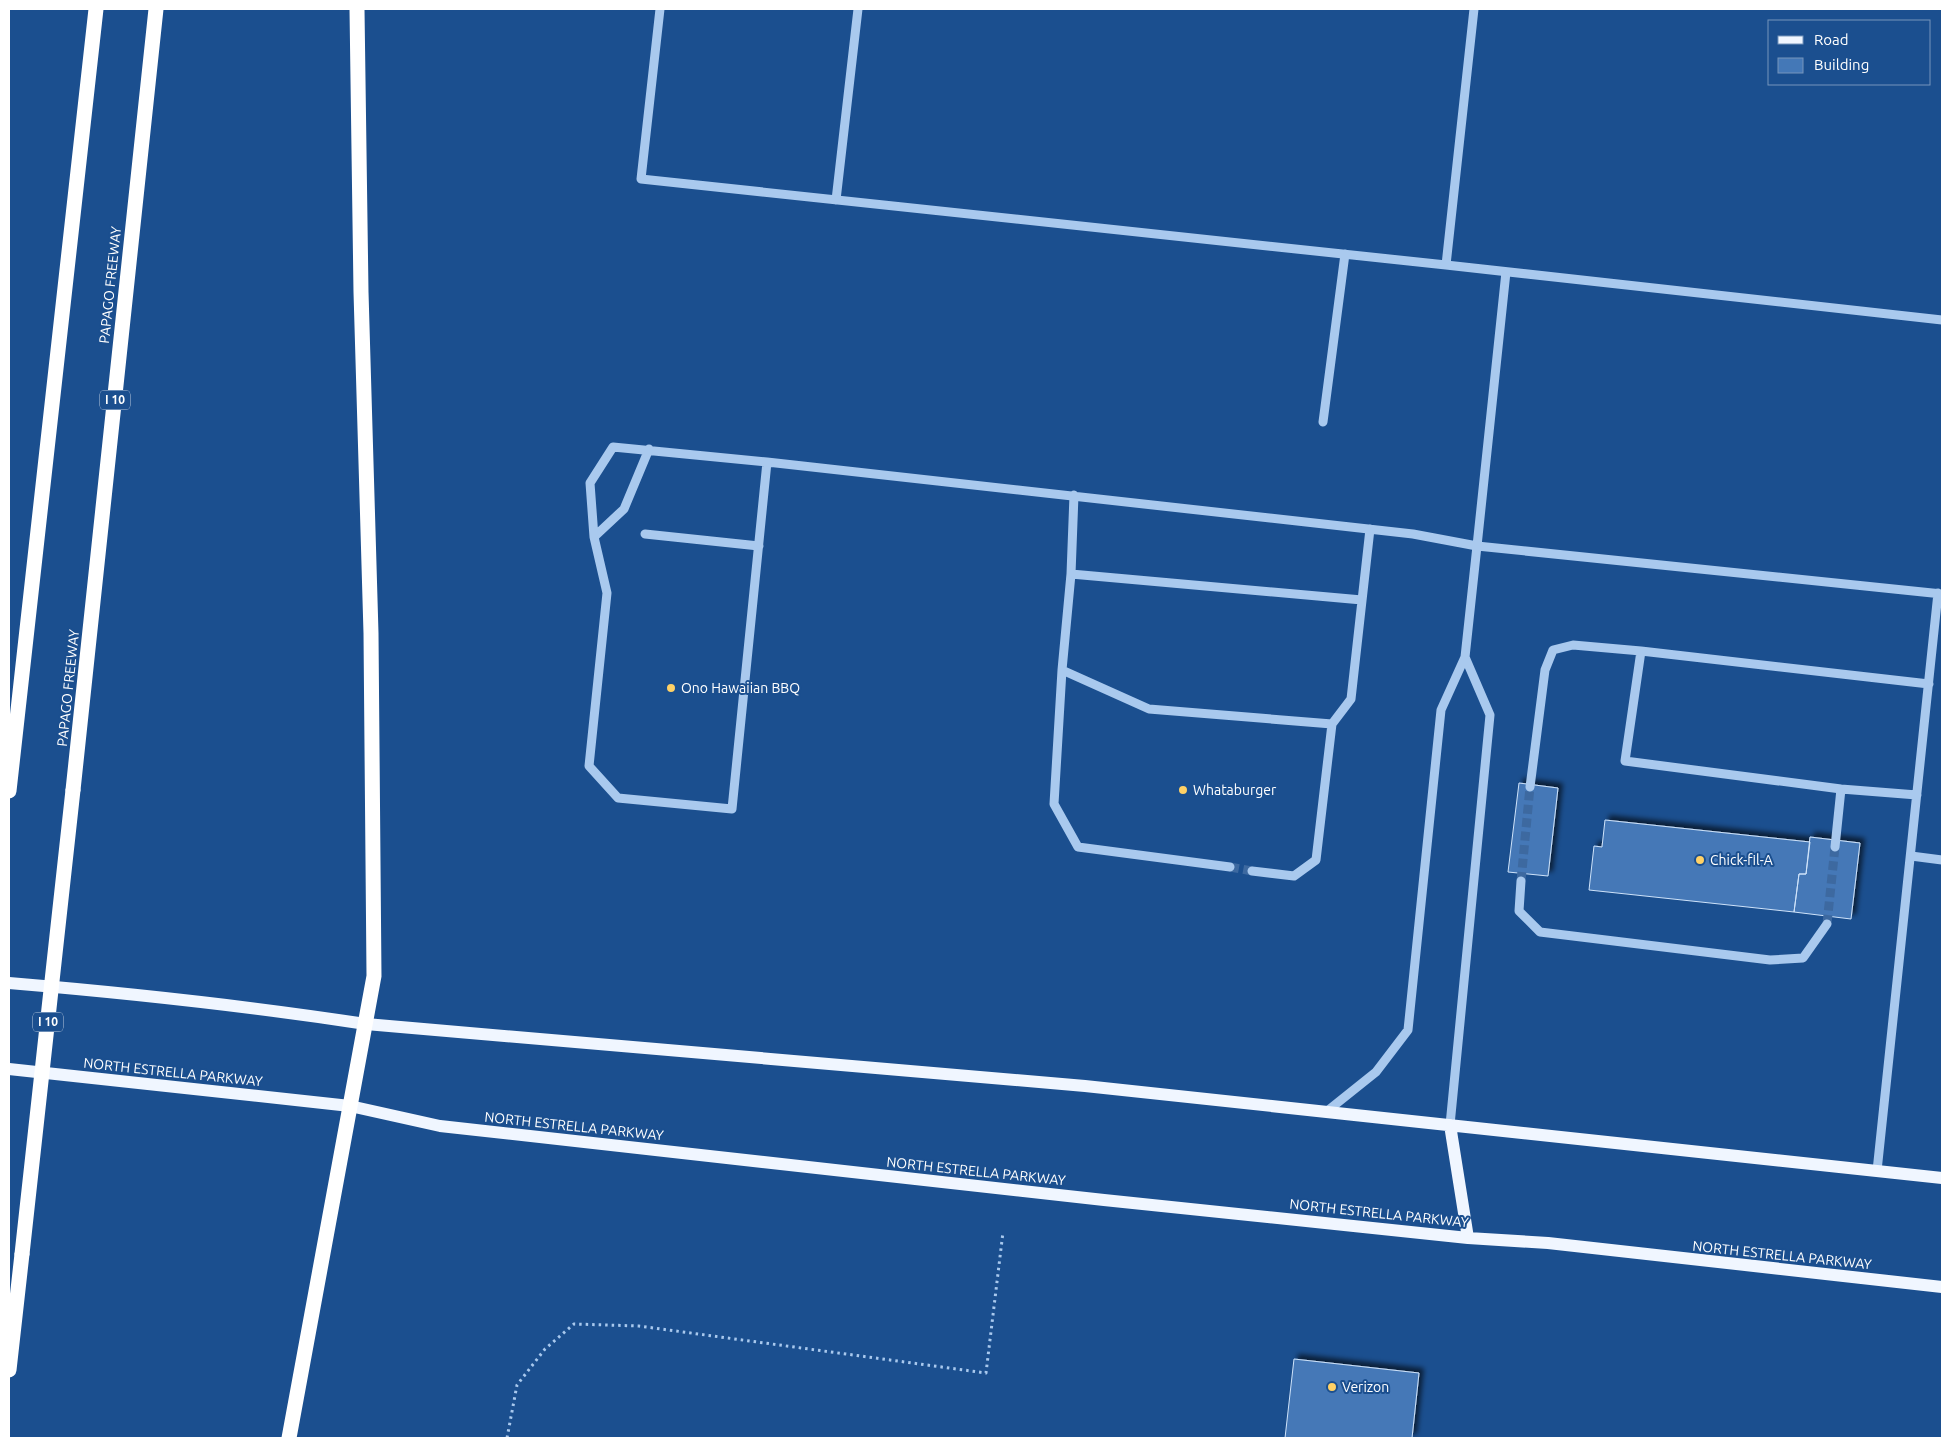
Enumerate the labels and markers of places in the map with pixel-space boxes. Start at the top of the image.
place label: Ono Hawaiian BBQ [681,680,800,696]
marker: Ono Hawaiian BBQ [665,682,677,694]
place label: Whataburger [1193,782,1277,798]
marker: Whataburger [1177,784,1189,796]
place label: Chick-fil-A [1710,852,1773,868]
marker: Chick-fil-A [1694,854,1706,866]
place label: Verizon [1342,1379,1389,1395]
marker: Verizon [1326,1381,1338,1393]

